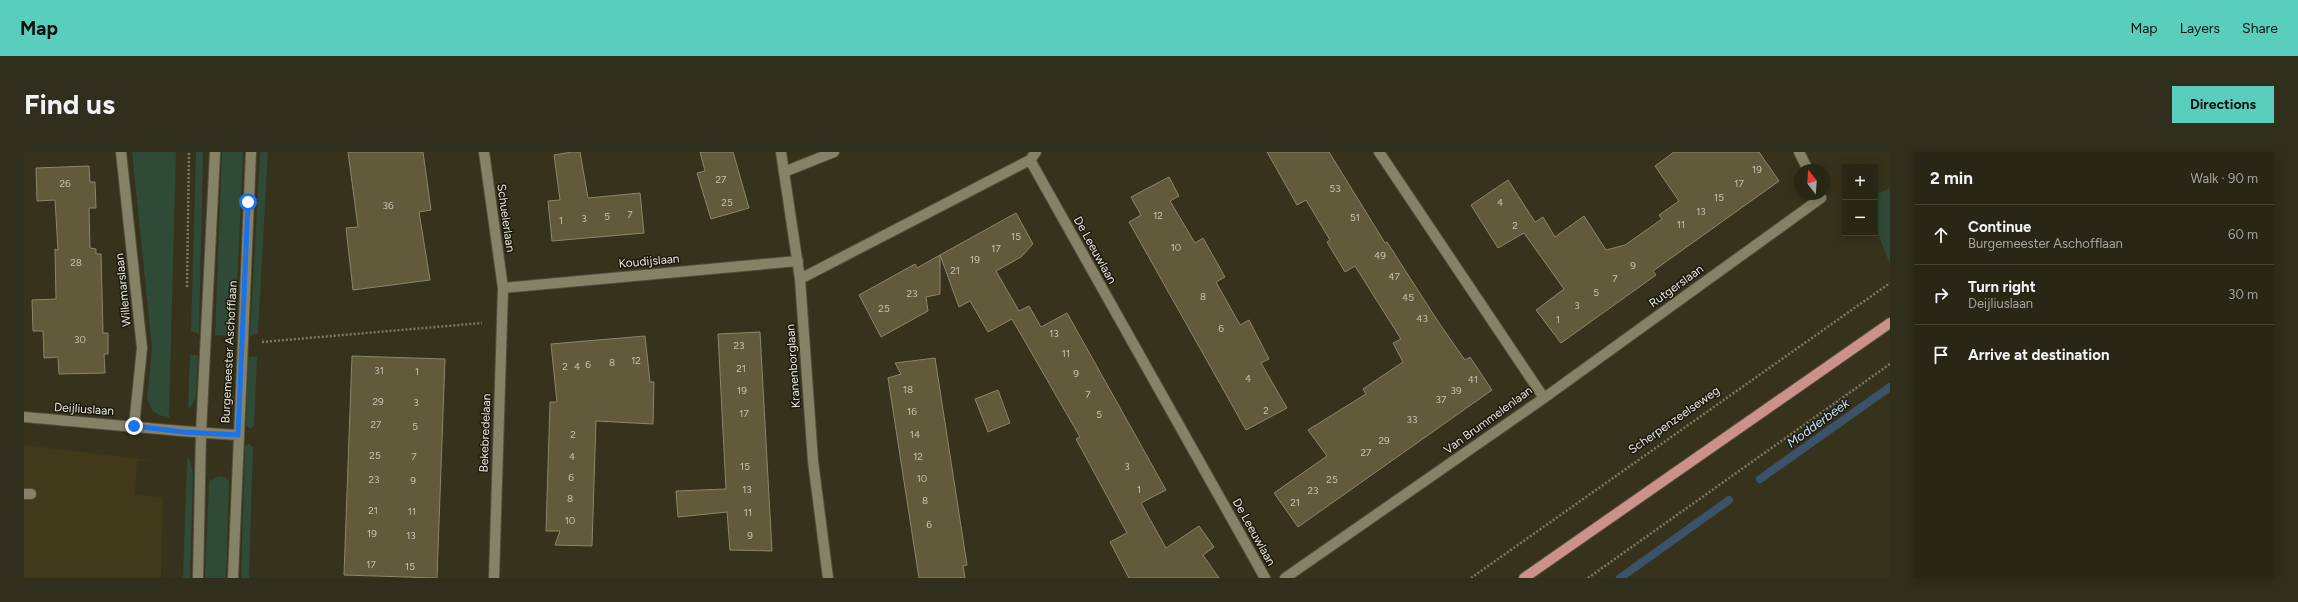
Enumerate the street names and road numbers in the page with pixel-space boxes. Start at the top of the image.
street label: Schuelerlaan [494,183,518,253]
street label: De Leeuwlaan [1071,214,1119,286]
street label: Koudijslaan [618,251,680,271]
street label: Willemarslaan [112,252,134,327]
street label: Rutgerslaan [1646,261,1706,310]
street label: Burgemeester Aschofflaan [218,280,240,424]
street label: Kranenborglaan [783,323,803,408]
street label: Van Brummelenlaan [1441,383,1535,457]
street label: Scherpenzeelseweg [1626,383,1722,457]
street label: Bekebredelaan [477,393,493,473]
street label: Deijliuslaan [54,400,115,418]
street label: De Leeuwlaan [1230,496,1278,568]

